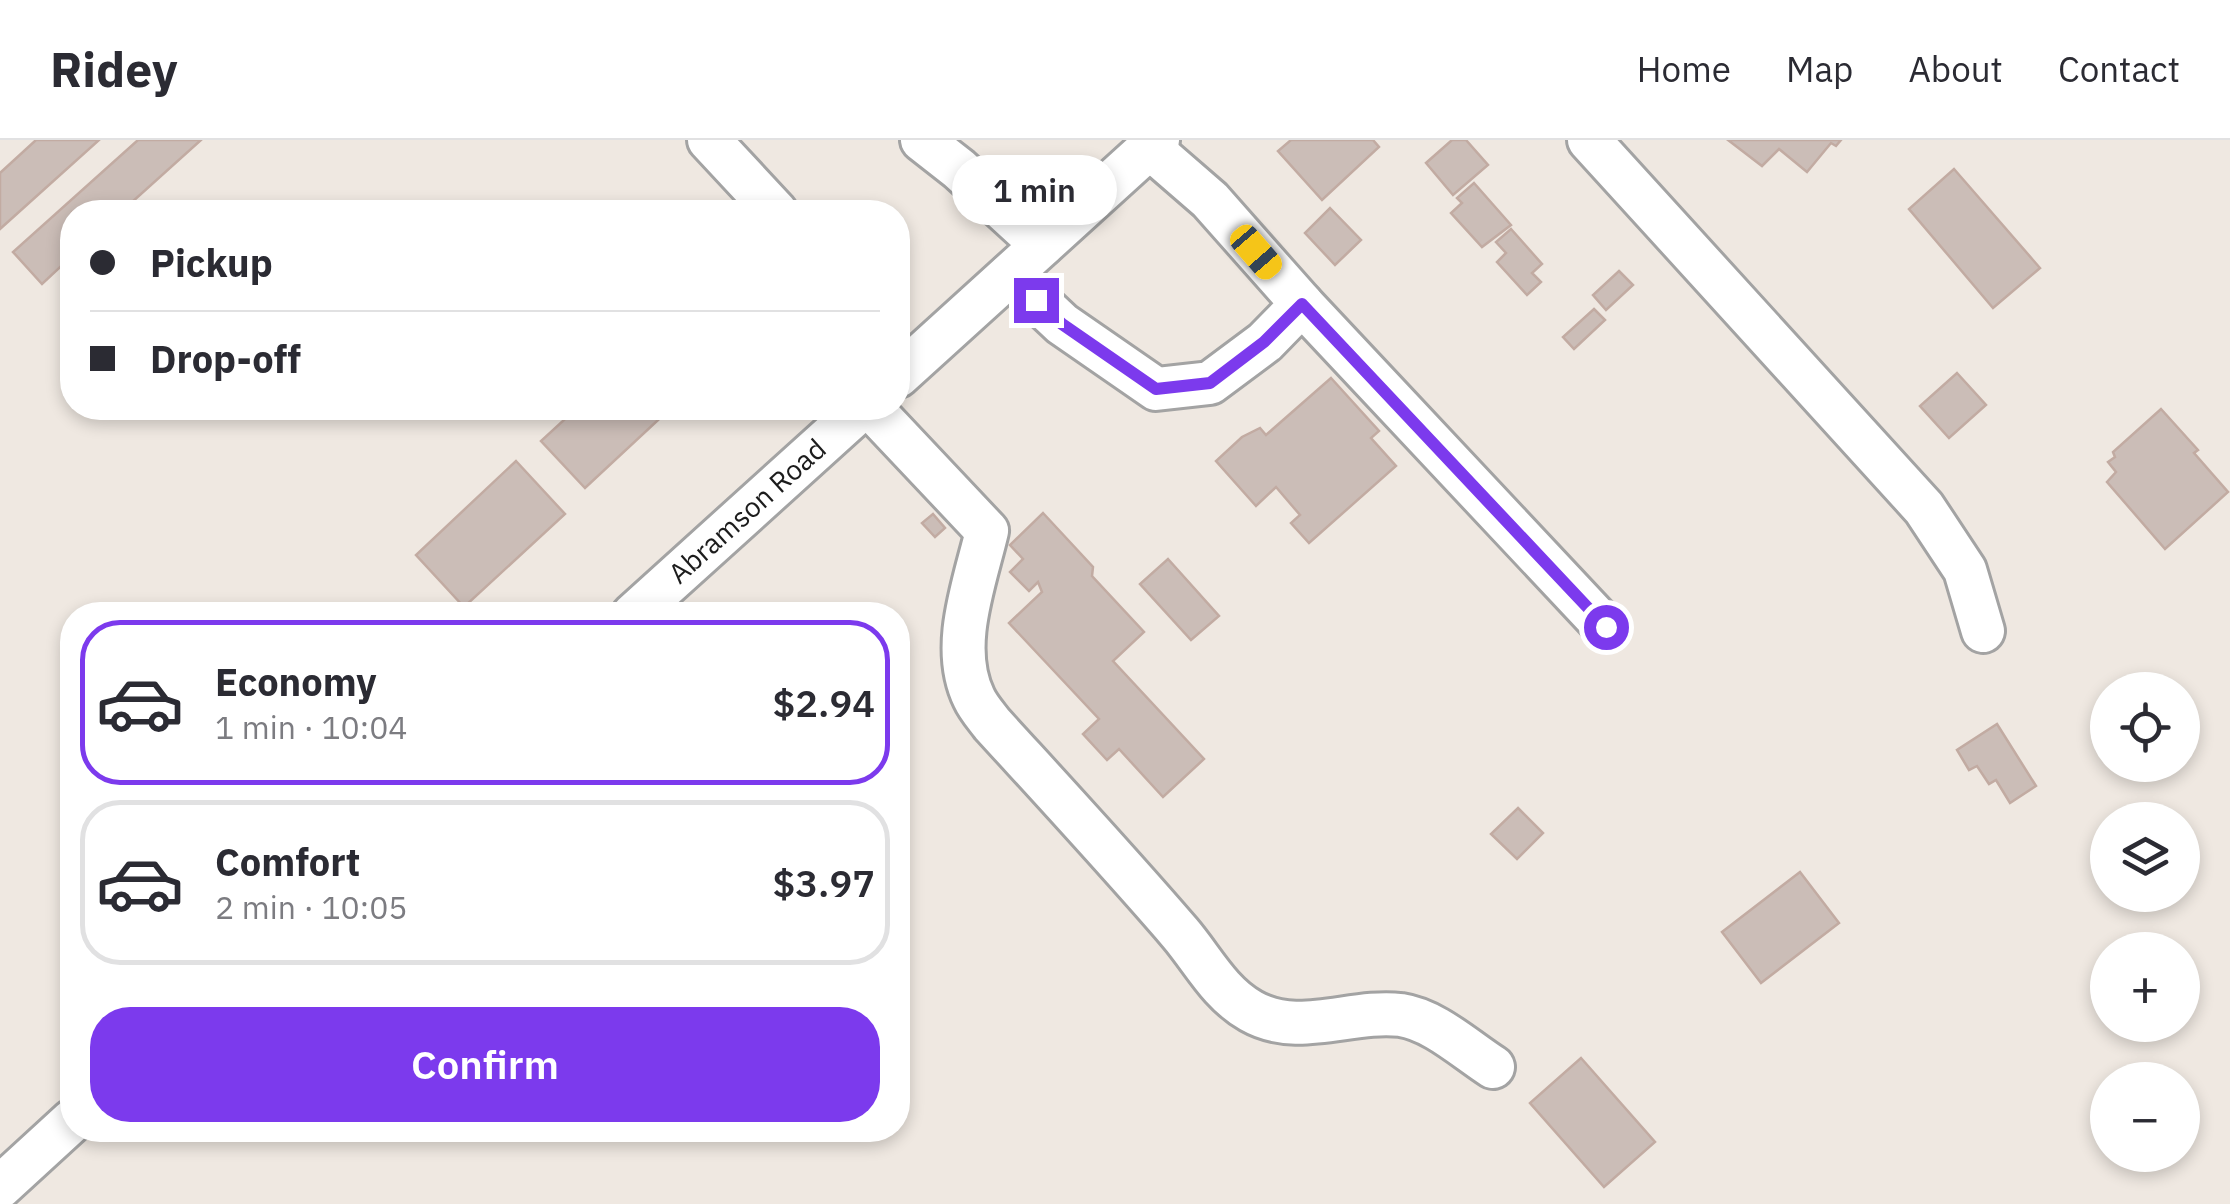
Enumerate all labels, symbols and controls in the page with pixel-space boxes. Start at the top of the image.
text: Ridey [50,38,178,100]
text: Home [1637,46,1731,92]
text: Map [1786,46,1853,92]
text: About [1908,46,2003,92]
text: Contact [2058,46,2180,92]
callout: 1 min [954,155,1118,225]
text: 1 min [993,169,1076,211]
car [1225,220,1287,284]
text: Pickup [150,238,273,287]
route end [1014,278,1059,323]
text: Drop-off [150,334,301,383]
street label: Abramson Road [660,430,833,591]
route start [1584,605,1629,650]
text: Economy [215,657,377,706]
icon: car [95,658,185,748]
map controls [2090,672,2200,1172]
button: locate [2090,672,2200,782]
text: $2.94 [772,678,875,727]
text: 1 min · 10:04 [215,706,408,748]
button: layers [2090,802,2200,912]
text: Comfort [215,837,360,886]
icon: car [95,838,185,928]
text: $3.97 [772,858,875,907]
text: 2 min · 10:05 [215,886,408,928]
button: + [2090,932,2200,1042]
button: Confirm [90,1007,880,1122]
button: − [2090,1062,2200,1172]

